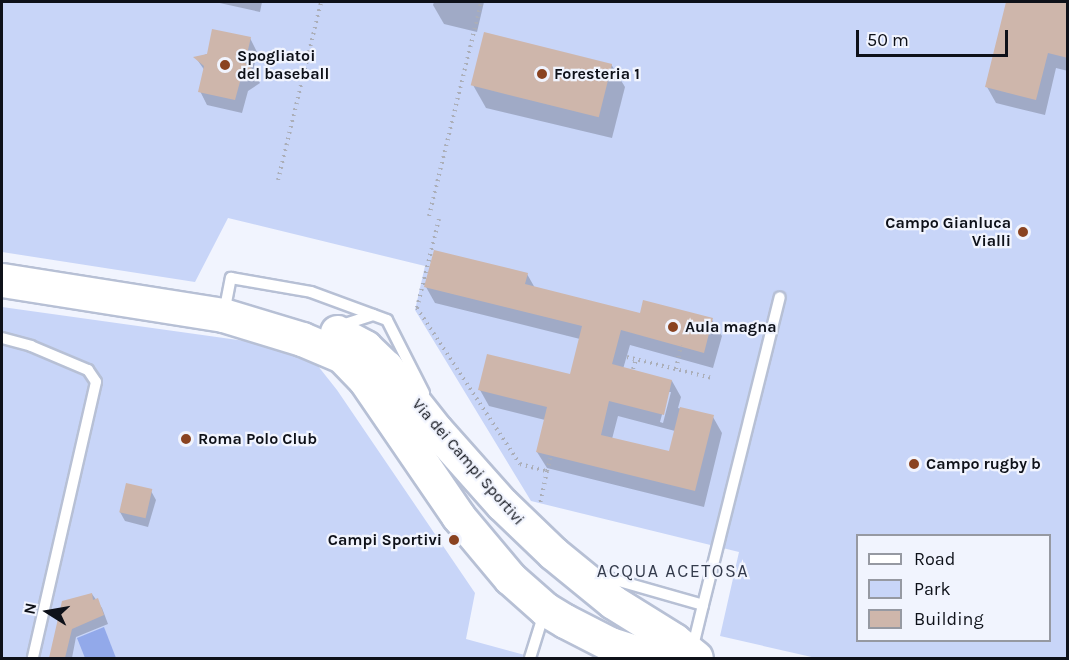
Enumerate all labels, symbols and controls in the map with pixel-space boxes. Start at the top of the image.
scale bar [859,18,1010,56]
text: 50 m [867,29,909,51]
place label: Spogliatoi del baseball [237,46,329,84]
marker: Spogliatoi del baseball [218,58,232,72]
place label: Foresteria 1 [554,64,640,84]
marker: Foresteria 1 [535,67,549,81]
place label: Campo Gianluca Vialli [885,213,1011,251]
marker: Campo Gianluca Vialli [1016,225,1030,239]
place label: Aula magna [685,317,777,337]
marker: Aula magna [666,320,680,334]
street label: Via dei Campi Sportivi [408,395,528,529]
place label: Roma Polo Club [198,429,317,449]
marker: Roma Polo Club [179,432,193,446]
place label: Campo rugby b [926,454,1041,474]
marker: Campo rugby b [907,457,921,471]
place label: Campi Sportivi [328,530,442,550]
marker: Campi Sportivi [447,533,461,547]
legend [856,534,1051,642]
text: Road [914,548,955,570]
district label: ACQUA ACETOSA [597,560,749,582]
text: Park [914,578,951,600]
north arrow [18,582,78,642]
text: N [19,601,40,616]
text: Building [914,608,984,630]

